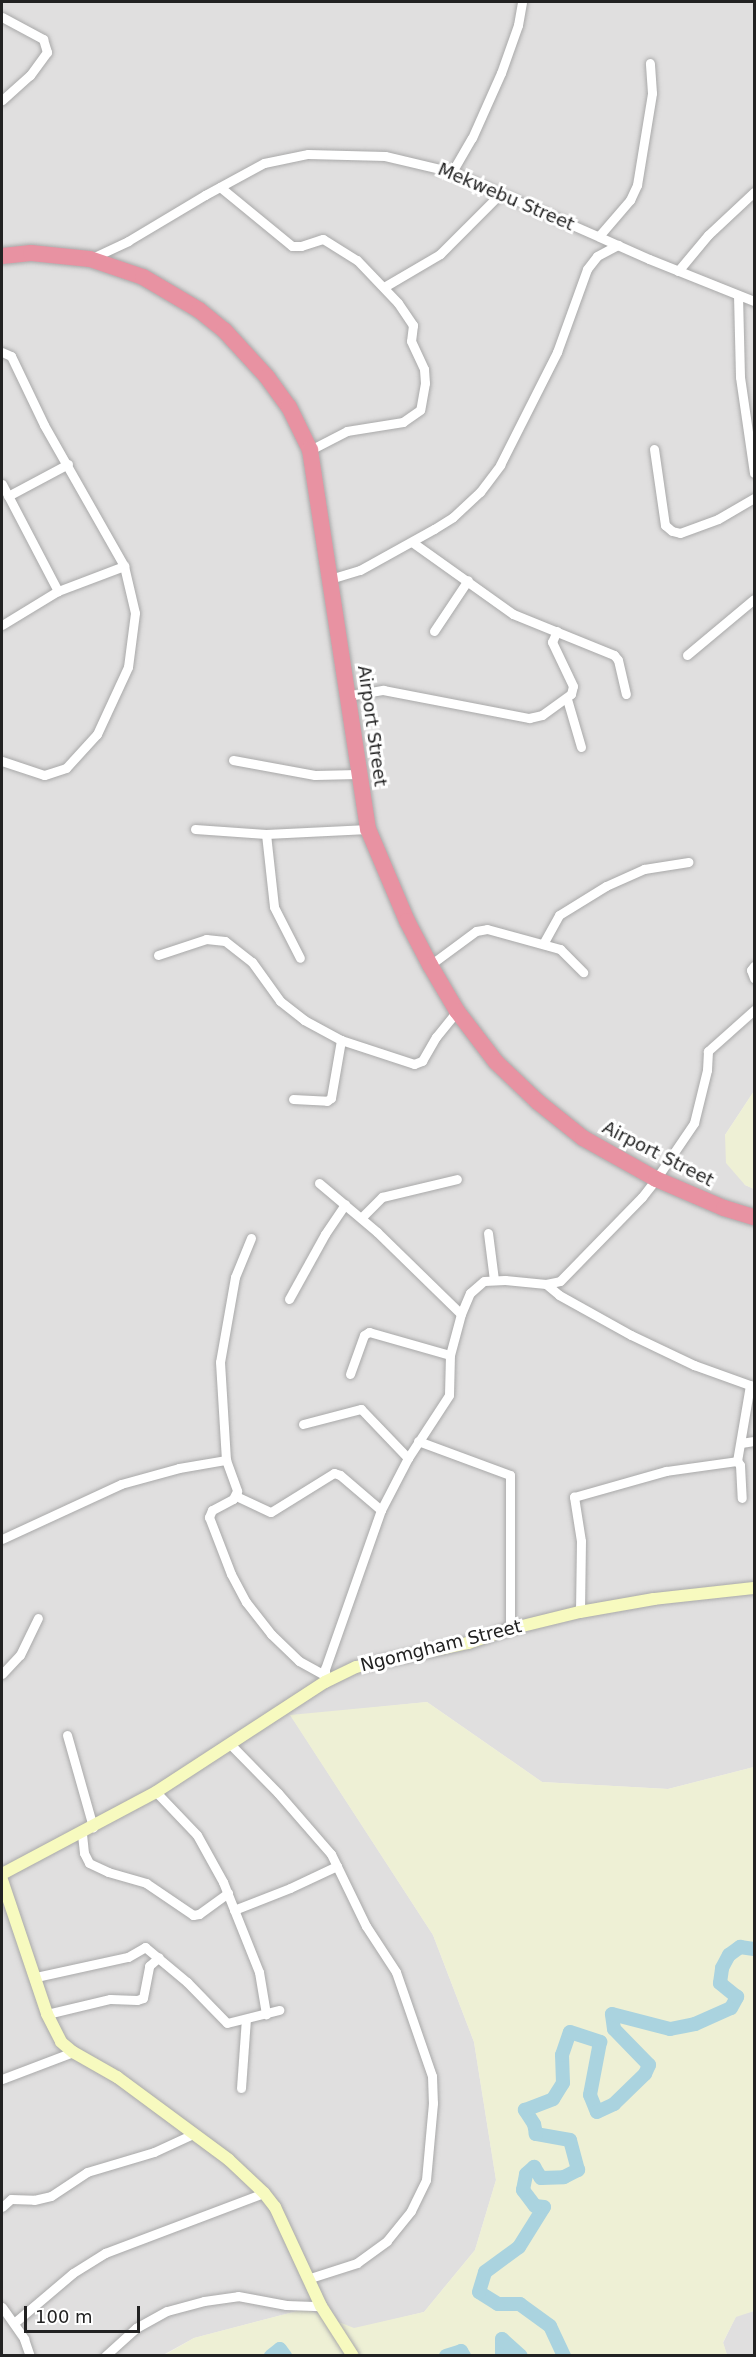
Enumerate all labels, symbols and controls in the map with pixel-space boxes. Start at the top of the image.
street label: Mekwebu Street [435,159,577,235]
street label: Airport Street [353,664,391,788]
street label: Airport Street [599,1117,717,1191]
street label: Ngomgham Street [358,1616,524,1676]
scale bar [27,2294,142,2332]
text: 100 m [35,2306,93,2327]

